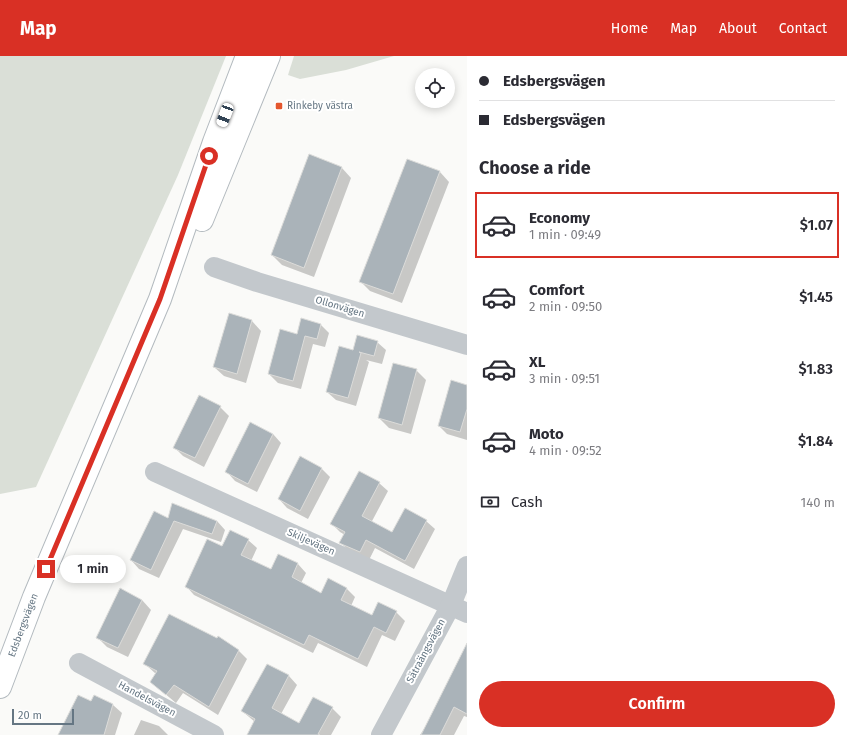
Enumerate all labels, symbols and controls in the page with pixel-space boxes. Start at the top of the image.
text: Map [20,17,57,40]
text: Home [611,20,648,37]
text: Map [670,20,697,37]
text: About [719,20,757,37]
text: Contact [779,20,827,37]
map controls [415,68,455,108]
button: locate [415,68,455,108]
text: Edsbergsvägen [503,72,605,90]
place label: Rinkeby västra [287,100,353,112]
marker: Rinkeby västra [274,101,284,111]
car [215,102,235,128]
text: Edsbergsvägen [503,111,605,129]
route start [200,147,218,165]
text: Choose a ride [479,157,591,179]
icon: car [481,207,517,243]
text: Economy [529,209,590,227]
text: $1.07 [800,216,833,234]
text: 1 min · 09:49 [529,227,601,242]
icon: car [481,279,517,315]
text: Comfort [529,281,585,299]
text: $1.45 [799,288,833,306]
street label: Ollonvägen [314,294,366,320]
text: 2 min · 09:50 [529,299,602,314]
icon: car [481,351,517,387]
text: XL [529,353,545,371]
text: $1.83 [799,360,833,378]
text: 3 min · 09:51 [529,371,600,386]
icon: car [481,423,517,459]
text: Moto [529,425,564,443]
text: $1.84 [798,432,833,450]
text: 4 min · 09:52 [529,443,602,458]
icon: cash [479,491,501,513]
text: Cash [511,493,543,511]
text: 140 m [801,495,835,510]
street label: Skiljevägen [285,526,337,558]
callout: 1 min [60,555,126,583]
route end [37,560,55,578]
text: 1 min [77,561,109,576]
street label: Edsbergsvägen [6,592,41,659]
street label: Sätraängsvägen [404,617,448,685]
street label: Handelsvägen [116,679,178,719]
button: Confirm [479,681,835,727]
scale bar [12,707,74,726]
text: 20 m [18,709,42,722]

